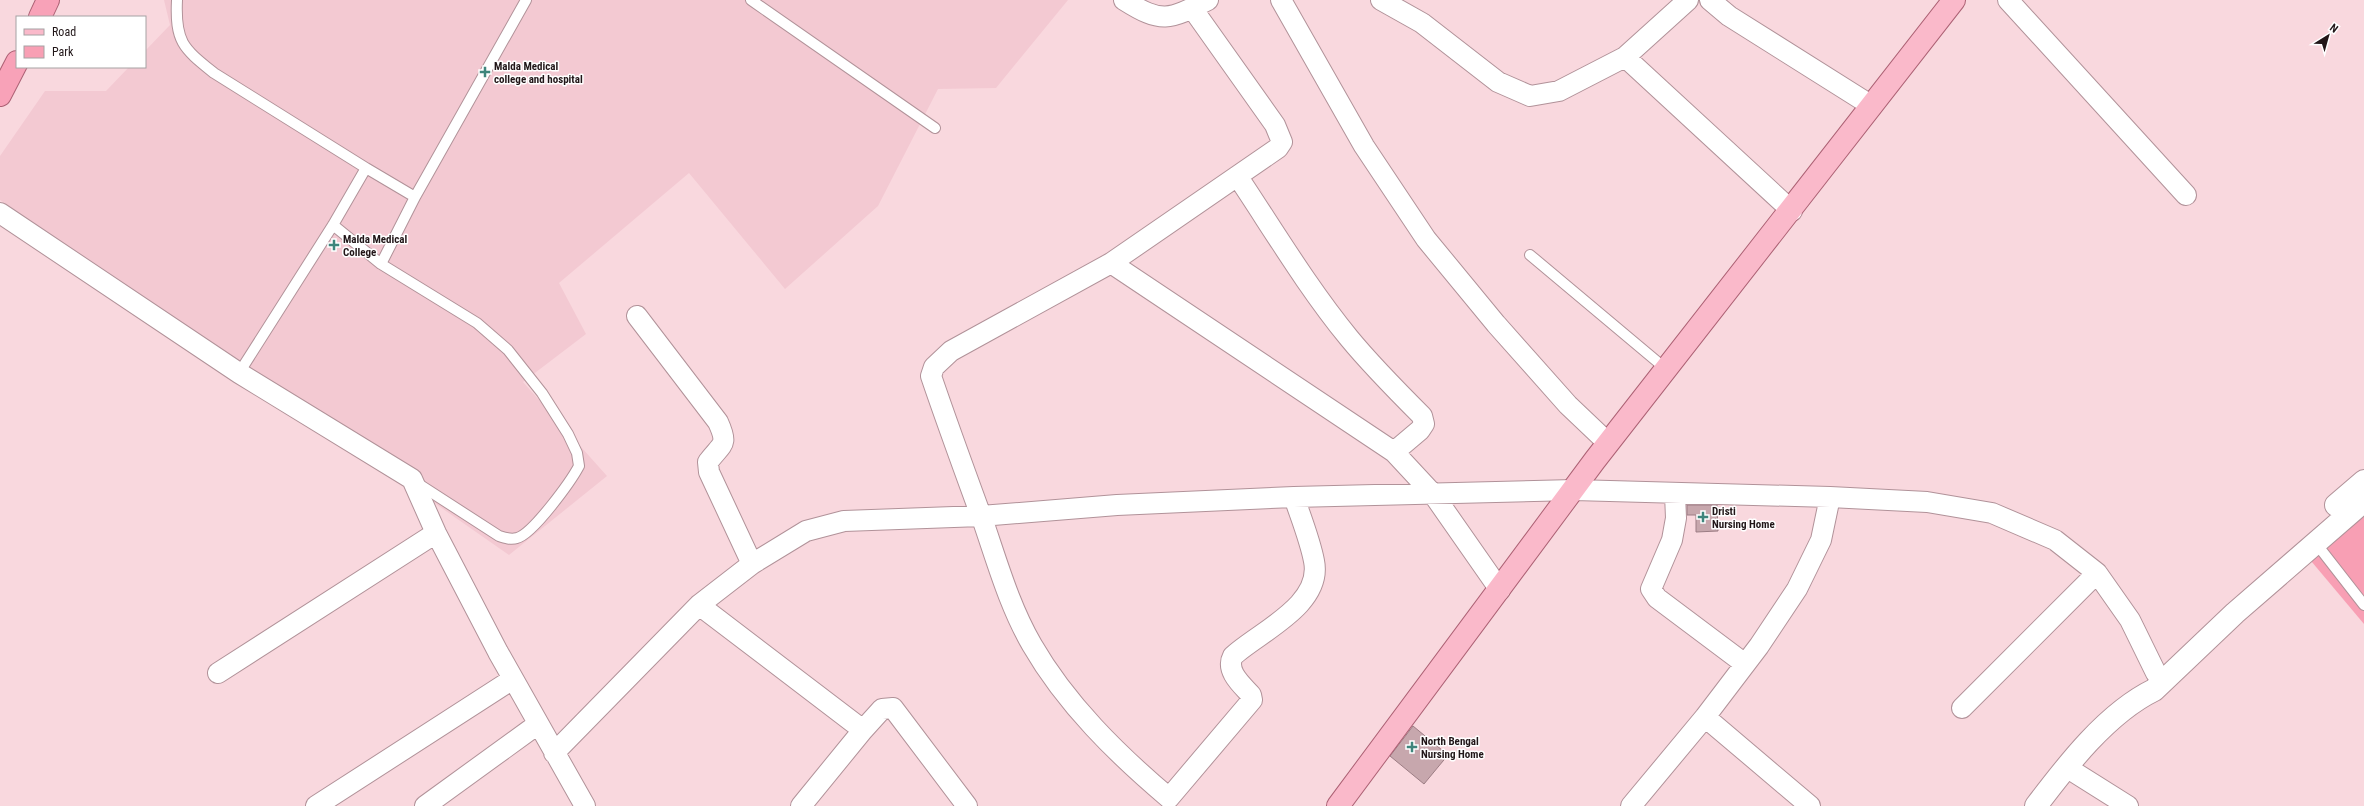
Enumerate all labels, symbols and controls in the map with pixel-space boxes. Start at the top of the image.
legend [16,16,146,68]
north arrow [2308,16,2348,56]
text: N [2327,21,2341,36]
text: Road [52,25,76,39]
text: Park [52,45,74,59]
place label: Malda Medical college and hospital [494,60,583,86]
marker: Malda Medical college and hospital [479,66,491,78]
place label: Malda Medical College [343,233,408,259]
marker: Malda Medical College [328,239,340,251]
place label: Dristi Nursing Home [1712,505,1775,531]
marker: Dristi Nursing Home [1697,511,1709,523]
place label: North Bengal Nursing Home [1421,735,1484,761]
marker: North Bengal Nursing Home [1406,741,1418,753]

